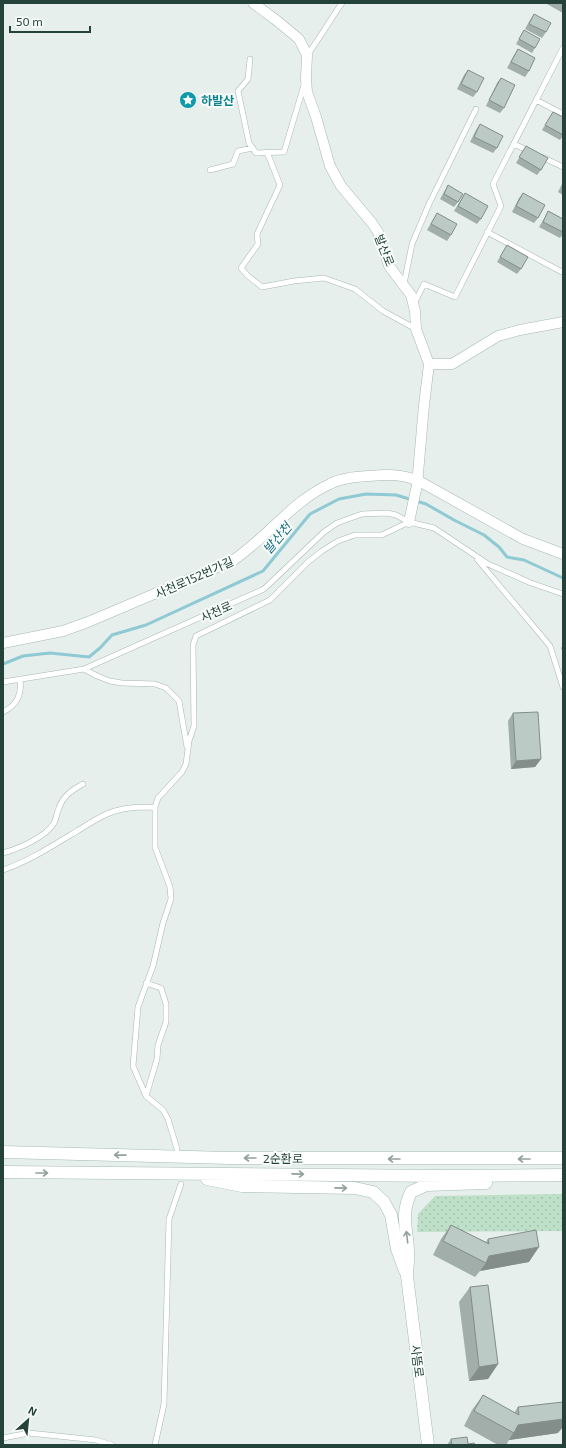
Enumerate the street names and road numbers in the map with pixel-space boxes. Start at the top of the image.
street label: 발산로 [372,232,398,268]
street label: 사천로152번가길 [153,553,235,601]
street label: 사천로 [198,598,234,624]
street label: 2순환로 [263,1151,303,1165]
street label: 사뜸로 [409,1344,427,1378]

